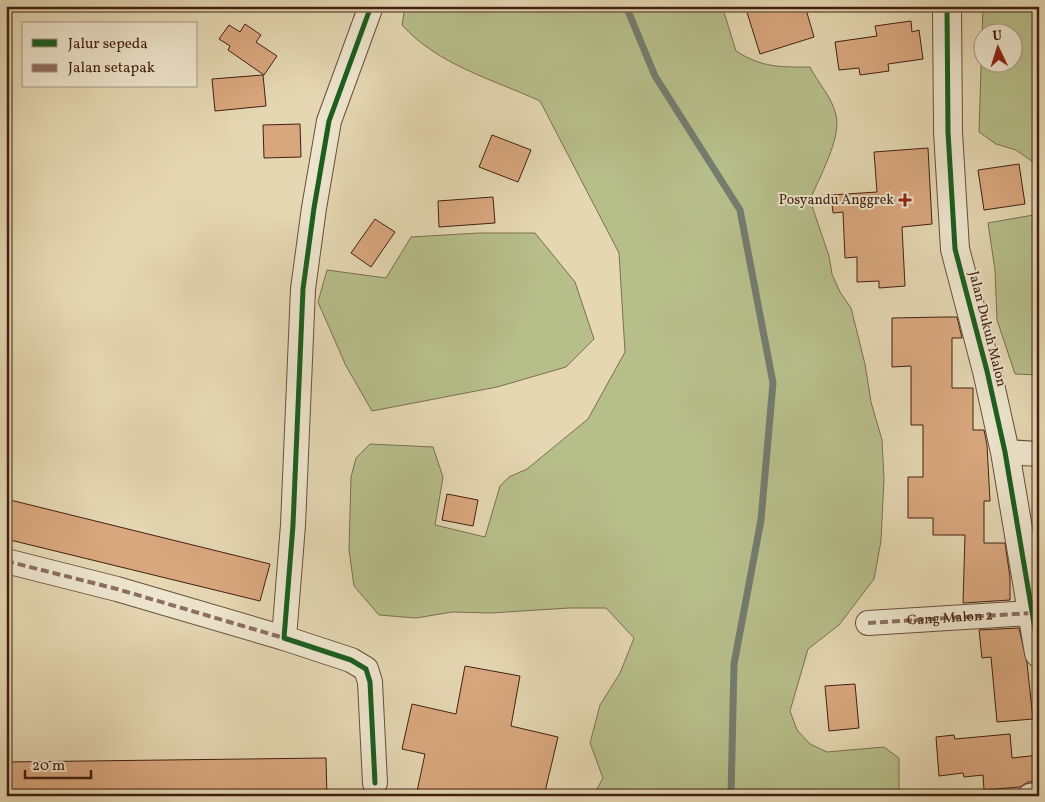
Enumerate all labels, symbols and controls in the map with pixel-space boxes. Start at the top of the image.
legend [22,22,198,88]
north arrow [972,22,1022,72]
text: U [992,27,1003,46]
text: Jalur sepeda [68,34,148,55]
text: Jalan setapak [68,58,155,79]
place label: Posyandu Anggrek [779,191,894,210]
marker: Posyandu Anggrek [898,193,912,207]
street label: Jalan Dukuh Malon [963,269,1011,389]
street label: Gang Malon 2 [906,606,993,630]
scale bar [25,747,91,779]
text: 20 m [32,756,65,777]

